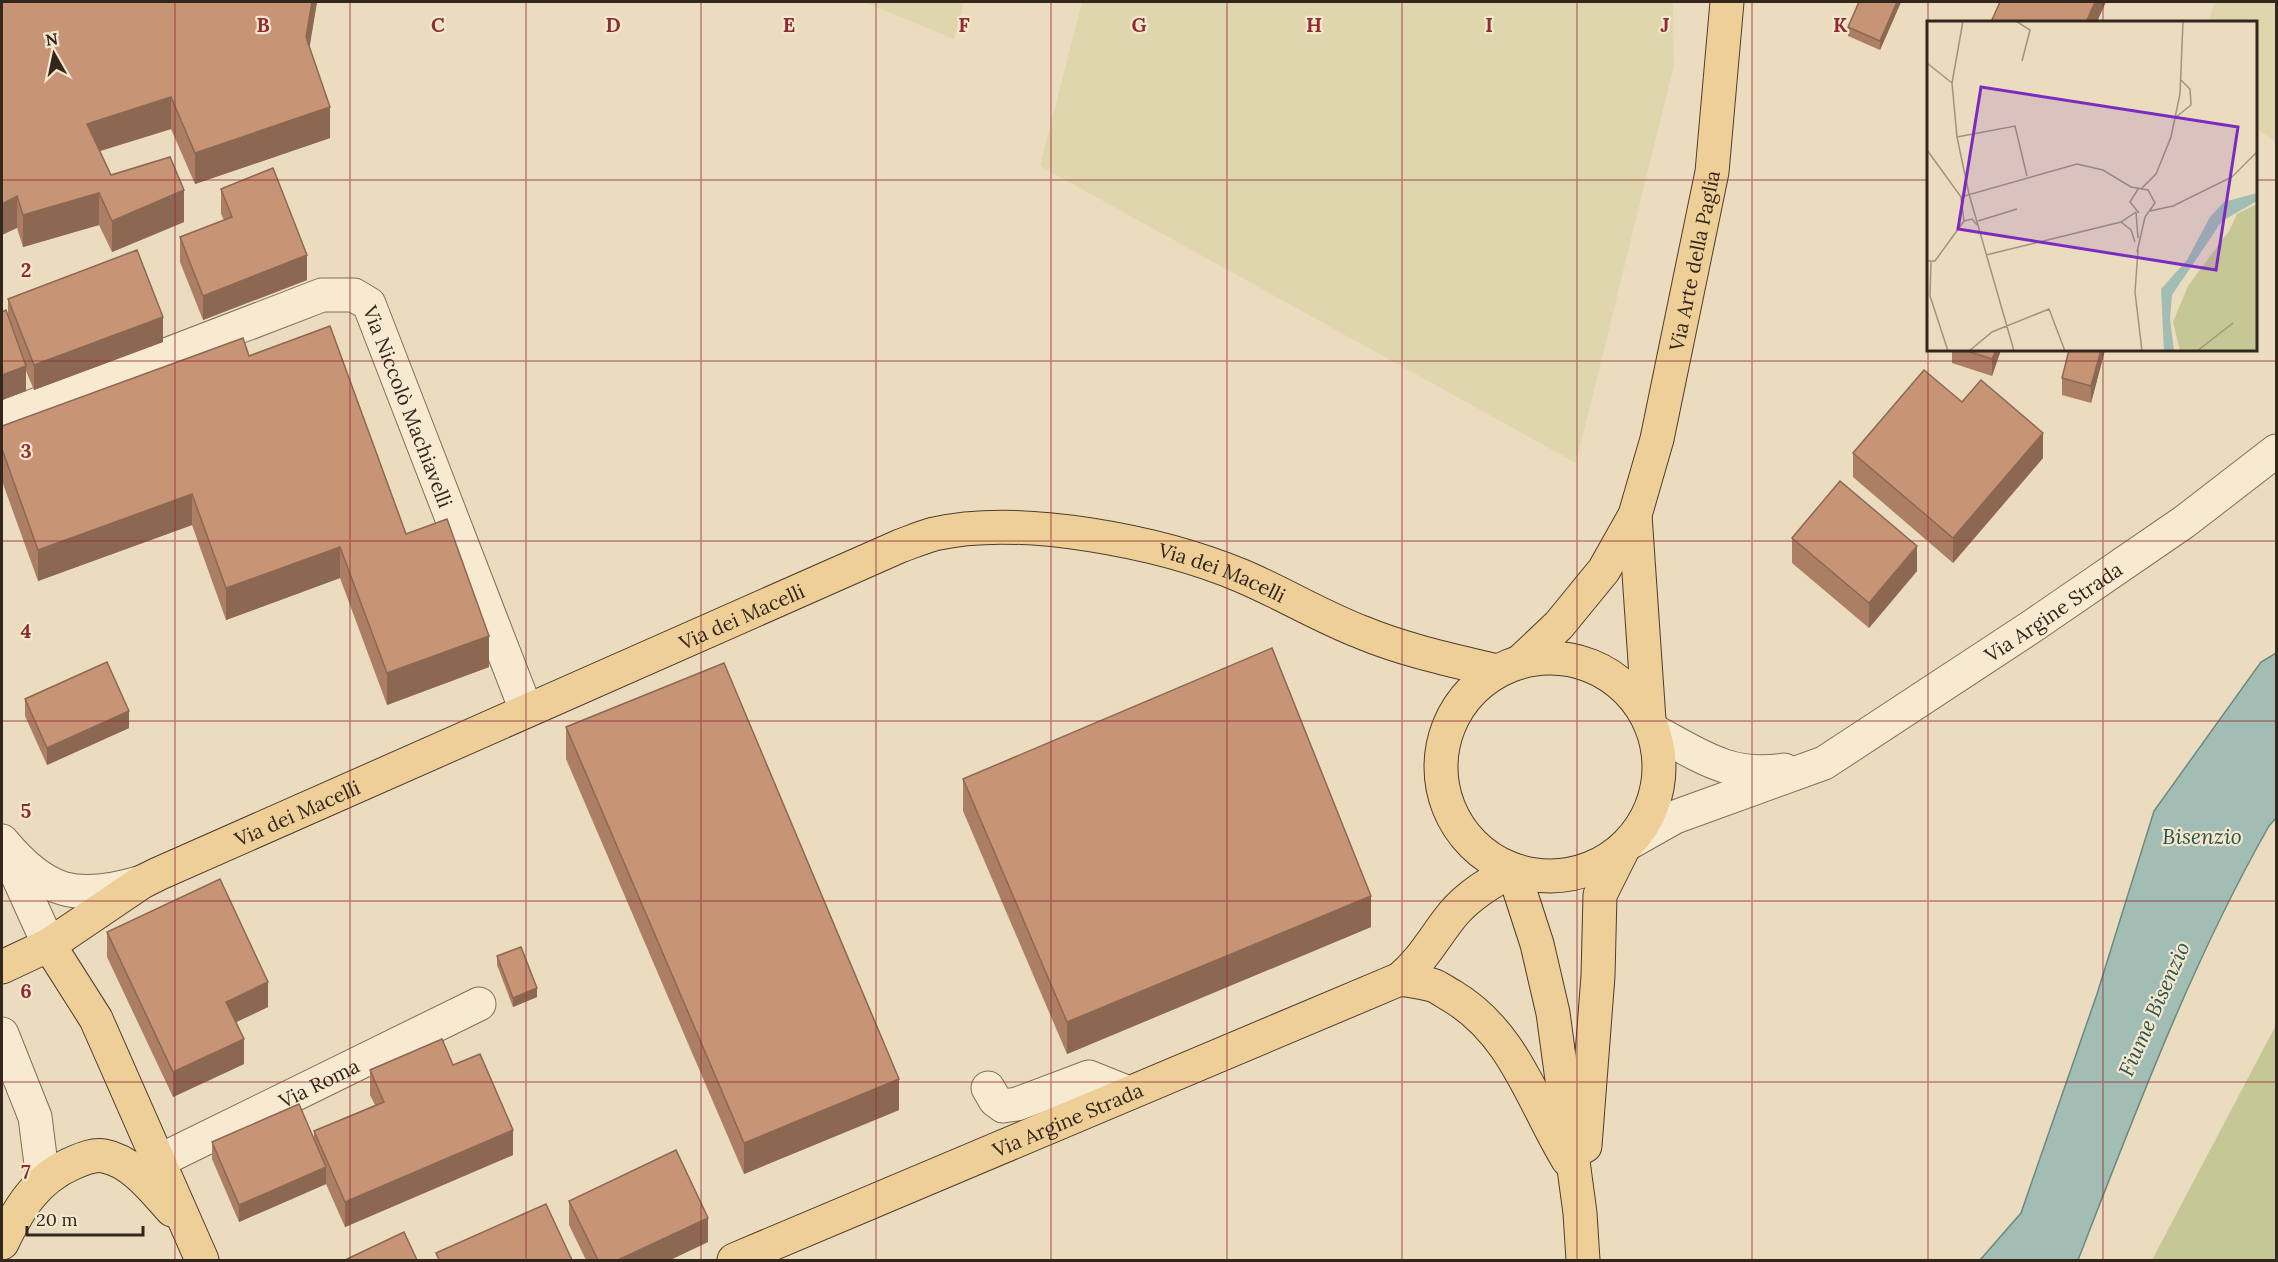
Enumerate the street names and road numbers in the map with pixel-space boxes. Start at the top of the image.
street label: Via Arte della Paglia [1663,168,1725,354]
street label: Via Niccolò Machiavelli [358,301,459,511]
street label: Via dei Macelli [1155,537,1290,607]
street label: Via Argine Strada [1979,556,2127,667]
street label: Via dei Macelli [674,578,808,655]
street label: Via dei Macelli [230,774,363,852]
street label: Via Roma [274,1052,363,1113]
street label: Via Argine Strada [988,1077,1146,1162]

